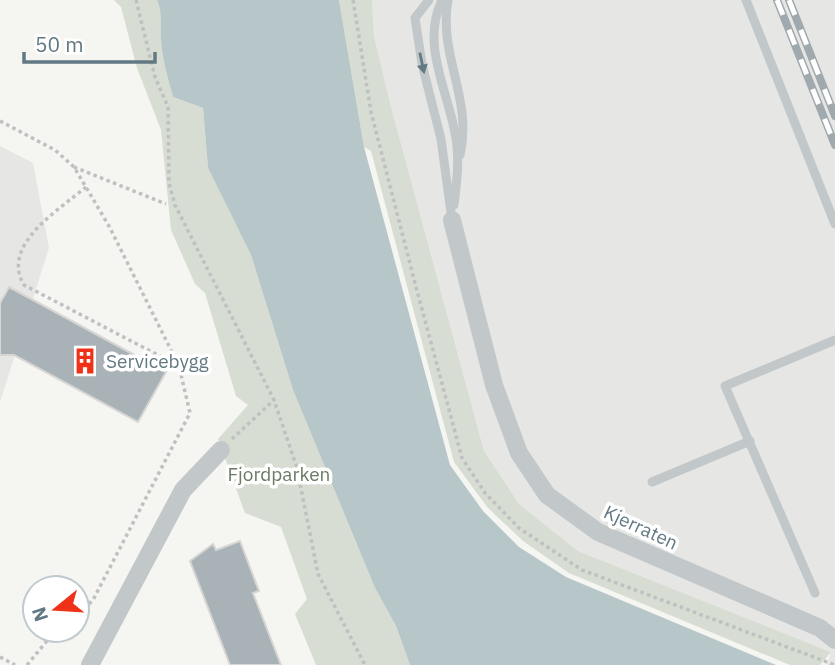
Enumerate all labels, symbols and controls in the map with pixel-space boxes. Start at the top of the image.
scale bar [24,21,156,65]
text: 50 m [35,30,84,58]
one-way arrow [417,52,428,74]
building icon: Servicebygg [70,346,100,376]
place label: Servicebygg [106,349,209,373]
park label: Fjordparken [228,462,330,486]
street label: Kjerraten [600,499,682,555]
north arrow [21,574,91,644]
text: N [26,604,53,625]

